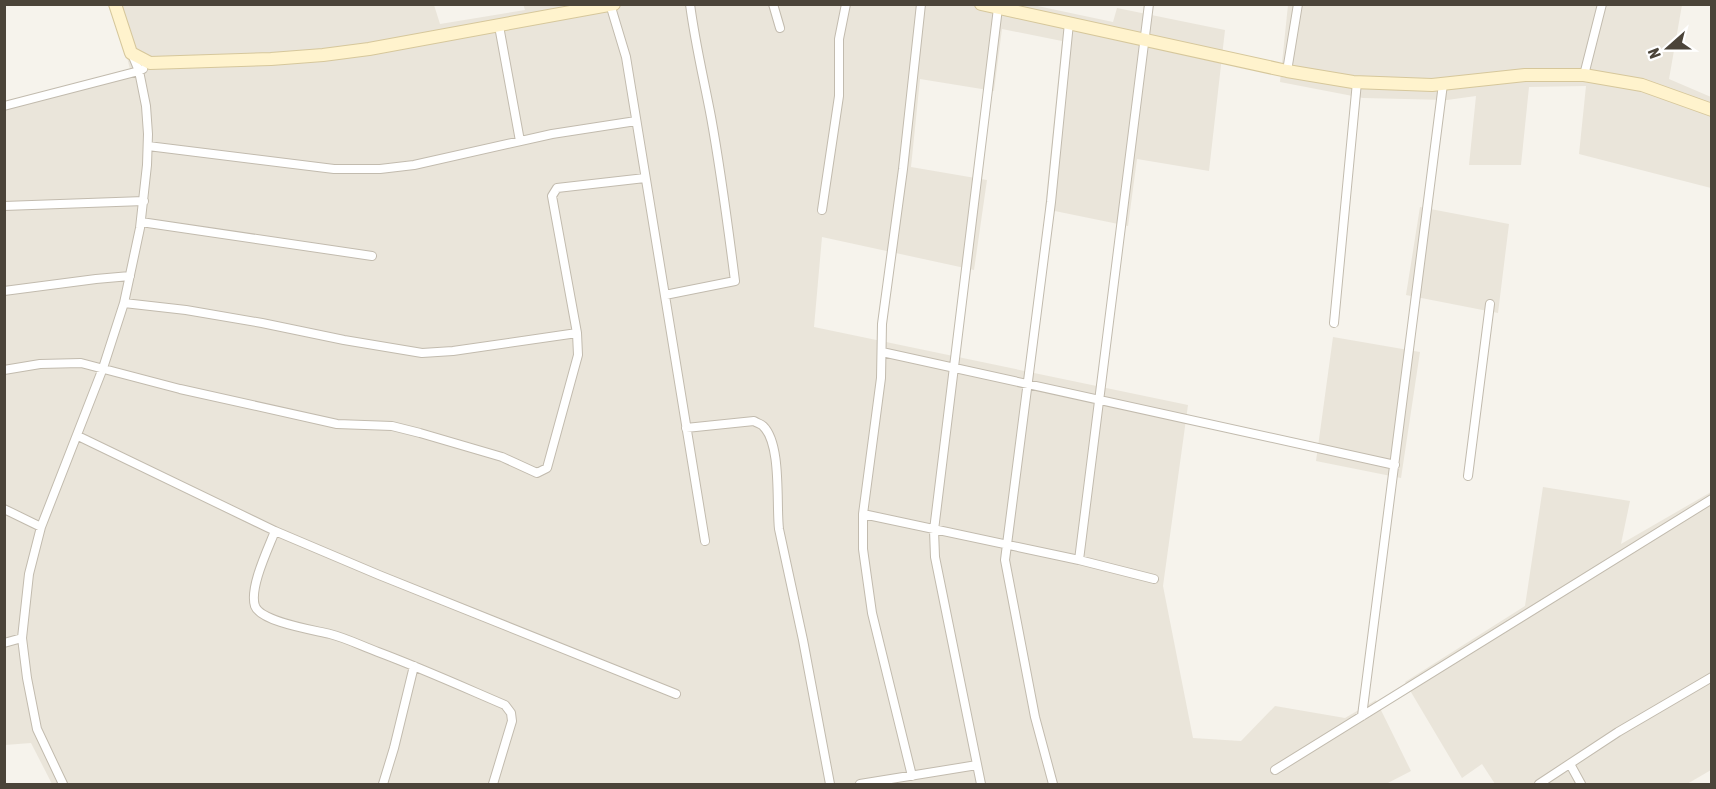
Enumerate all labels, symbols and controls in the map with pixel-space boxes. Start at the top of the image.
north arrow [1638,18,1698,78]
text: N [1644,46,1664,61]

